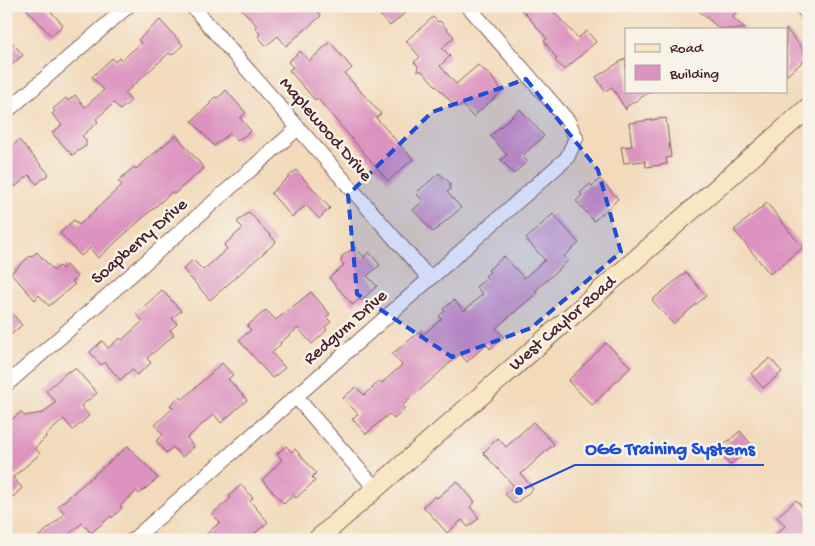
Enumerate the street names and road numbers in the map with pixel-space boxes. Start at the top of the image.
street label: Maplewood Drive [274,74,376,187]
street label: Soapberry Drive [88,194,193,289]
street label: West Caylor Road [505,271,622,376]
street label: Redgum Drive [300,285,393,370]

